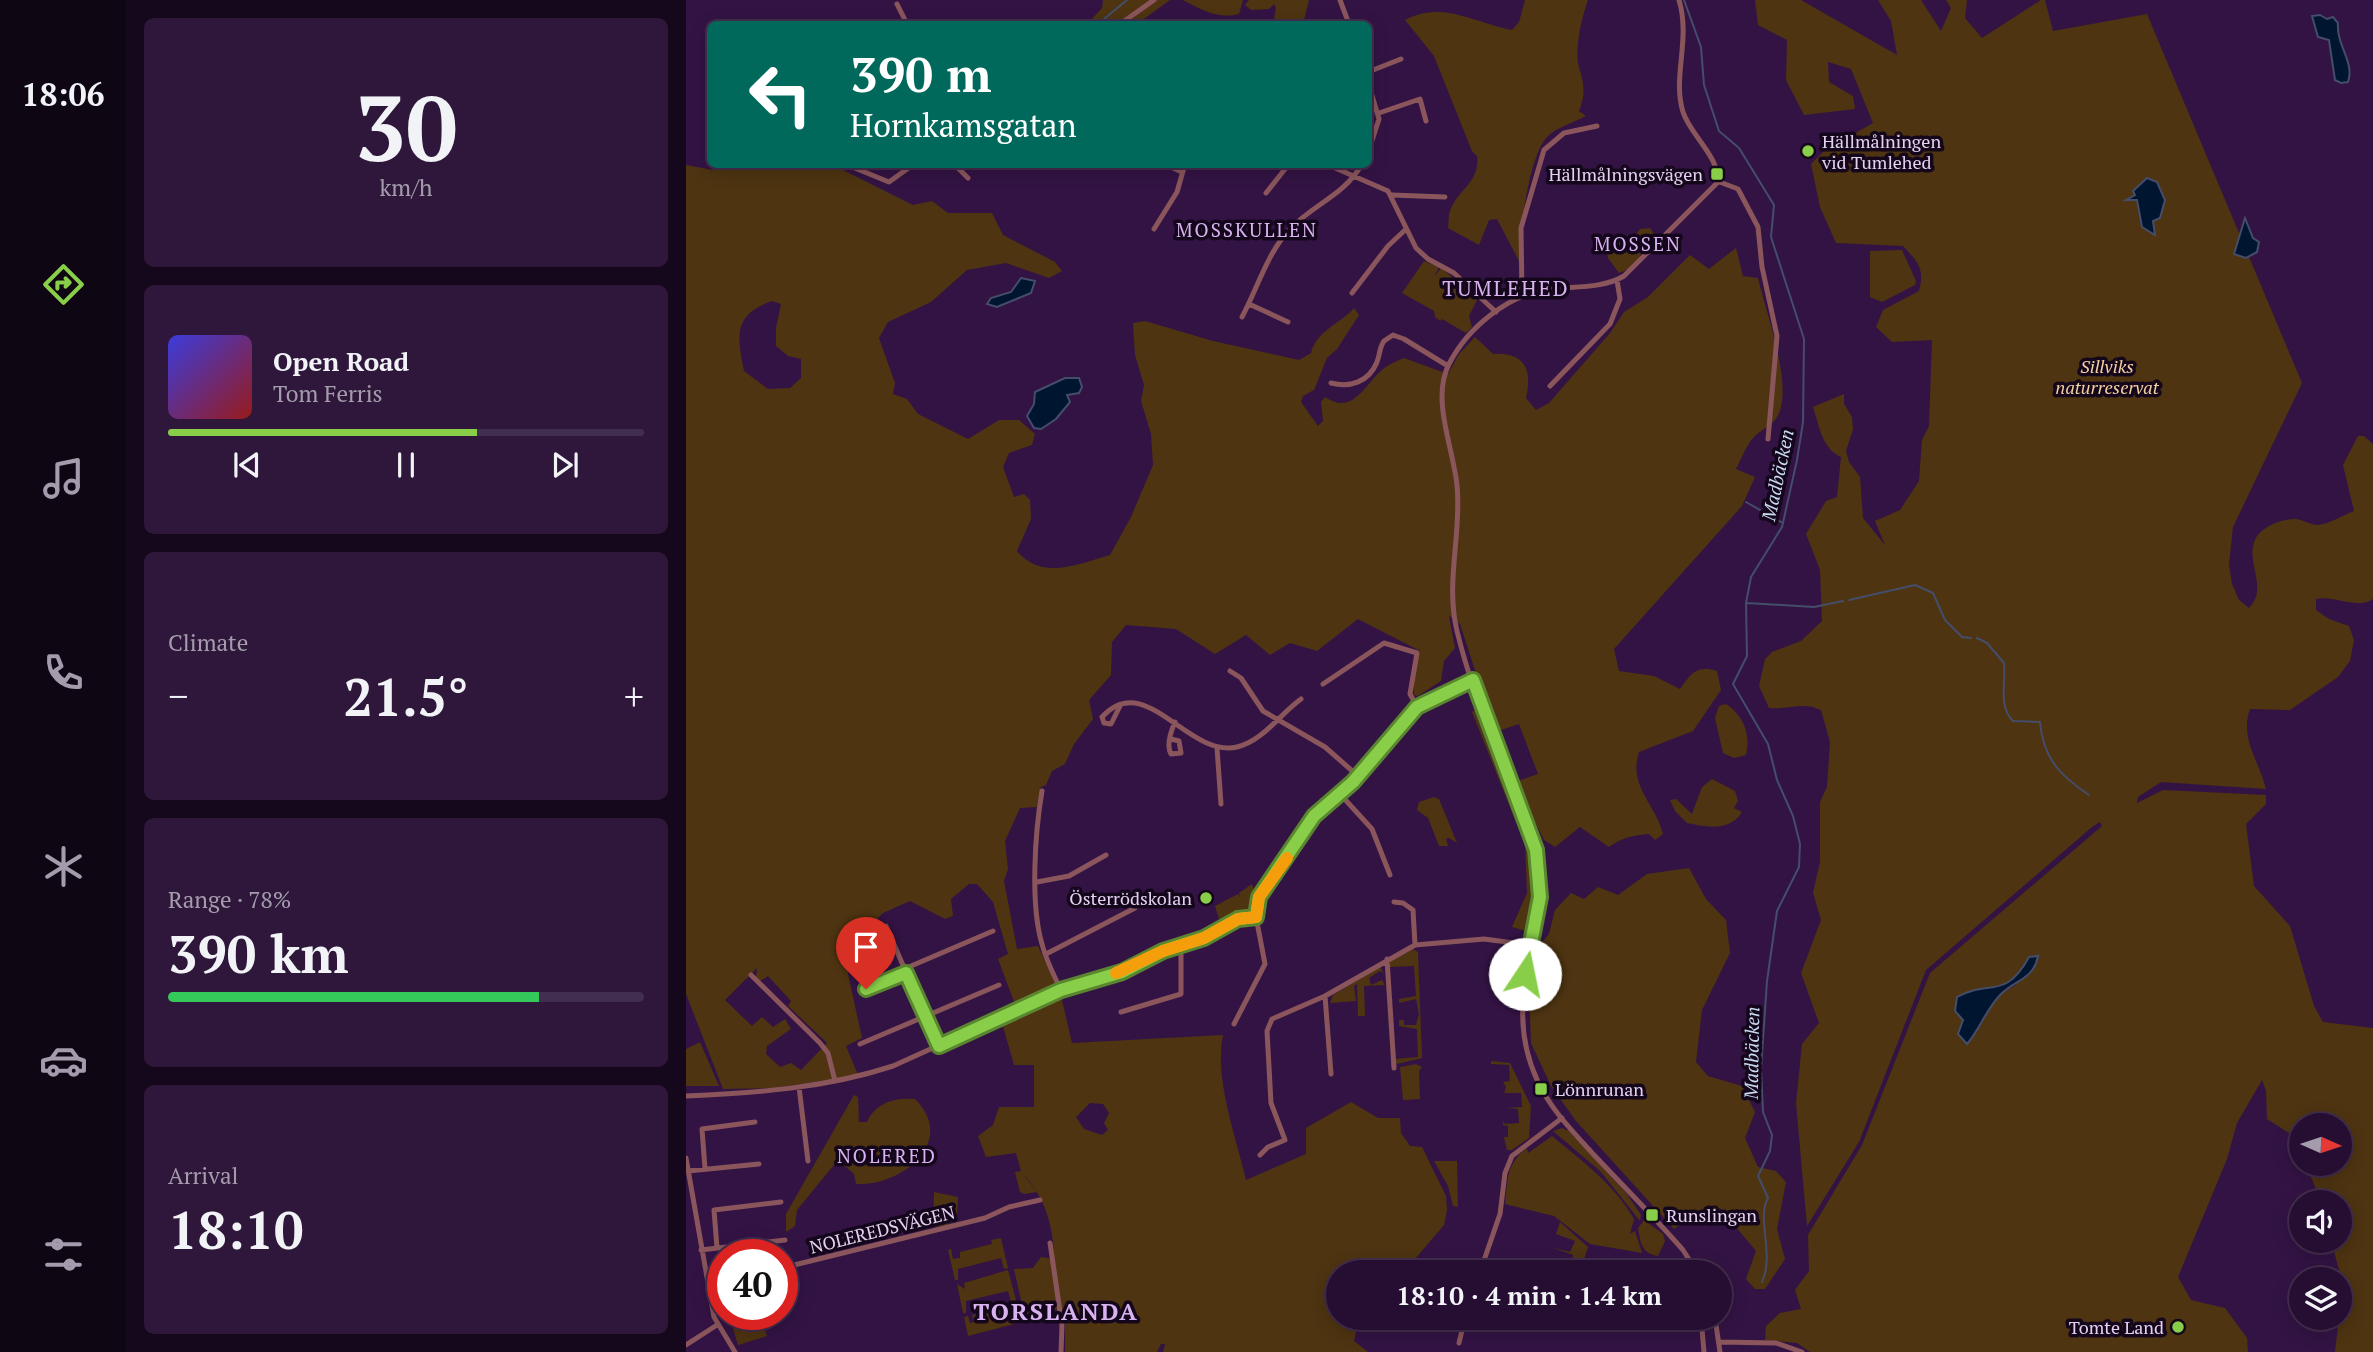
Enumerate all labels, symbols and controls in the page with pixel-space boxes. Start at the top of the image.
text: 390 m [850,41,992,106]
icon: left [735,49,826,140]
text: 30 [355,66,457,187]
text: 18:06 [21,73,105,115]
text: Hornkamsgatan [850,104,1076,146]
place label: Hällmålningen vid Tumlehed [1821,129,1941,174]
marker: Hällmålningen vid Tumlehed [1800,143,1816,159]
place label: Hällmålningsvägen [1548,162,1703,186]
marker: Hällmålningsvägen [1709,166,1725,182]
text: km/h [379,172,433,203]
district label: MOSSKULLEN [1176,217,1318,242]
district label: MOSSEN [1594,231,1682,256]
icon: directions [39,260,88,309]
district label: TUMLEHED [1442,274,1570,302]
text: Open Road [273,344,409,378]
park label: Sillviks naturreservat [2055,354,2160,399]
text: Tom Ferris [273,378,383,409]
water label: Madbäcken [1755,427,1799,524]
icon: previous [228,446,266,484]
icon: pause [387,446,425,484]
icon: next [546,446,584,484]
icon: music [39,454,88,503]
text: Climate [168,627,248,658]
icon: phone [39,648,88,697]
text: 21.5° [343,662,469,731]
text: − [168,671,188,721]
text: + [624,671,644,721]
icon: climate [39,842,88,891]
text: Range · 78% [168,884,291,915]
place label: Österrödskolan [1069,886,1192,910]
marker: Österrödskolan [1198,890,1214,906]
pin [836,917,896,989]
text: 390 km [168,919,349,988]
icon: arrive [847,928,885,966]
position arrow [1488,937,1562,1011]
water label: Madbäcken [1738,1006,1764,1101]
icon: car [39,1036,88,1085]
place label: Lönnrunan [1555,1077,1644,1101]
marker: Lönnrunan [1533,1081,1549,1097]
north arrow [2289,1113,2352,1176]
map controls [2289,1113,2352,1330]
district label: NOLERED [837,1143,937,1168]
text: Arrival [168,1160,239,1191]
button: sound [2289,1190,2352,1253]
text: 18:10 [168,1195,303,1264]
street label: NOLEREDSVÄGEN [807,1199,957,1259]
place label: Runslingan [1666,1203,1757,1227]
marker: Runslingan [1644,1207,1660,1223]
icon: filters [39,1230,88,1279]
speed limit sign: 40 [707,1239,798,1330]
button: layers [2289,1267,2352,1330]
text: 18:10 · 4 min · 1.4 km [1396,1278,1662,1312]
district label: TORSLANDA [973,1295,1139,1327]
place label: Tomte Land [2069,1315,2164,1339]
marker: Tomte Land [2170,1319,2186,1335]

